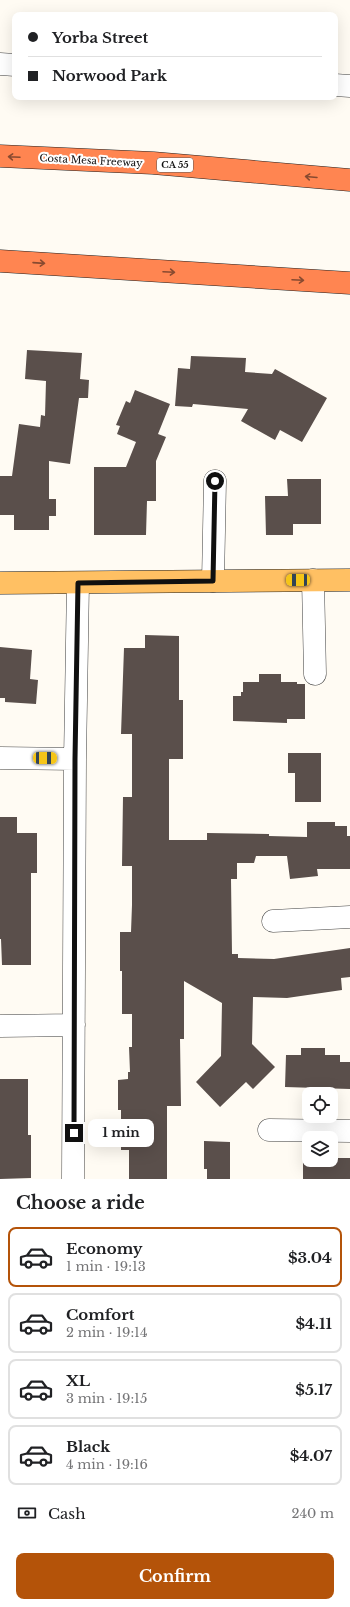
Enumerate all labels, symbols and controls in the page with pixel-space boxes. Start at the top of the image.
text: Yorba Street [52,28,148,47]
text: Norwood Park [52,66,167,85]
street label: Costa Mesa Freeway [39,151,143,170]
one-way arrow [8,153,21,161]
road number: CA 55 [157,158,193,172]
one-way arrow [305,173,318,180]
one-way arrow [32,260,45,267]
one-way arrow [162,269,175,276]
one-way arrow [291,276,304,284]
route start [206,472,224,490]
car [286,574,310,586]
car [33,752,57,764]
map controls [302,1087,338,1167]
button: locate [302,1087,338,1123]
callout: 1 min [88,1119,154,1147]
route end [65,1124,83,1142]
text: 1 min [102,1124,140,1141]
button: layers [302,1131,338,1167]
text: Choose a ride [16,1192,145,1214]
icon: car [18,1239,54,1275]
text: Economy [66,1239,143,1258]
text: $3.04 [288,1248,332,1267]
text: 1 min · 19:13 [66,1258,146,1275]
icon: car [18,1305,54,1341]
text: Comfort [66,1305,134,1324]
text: $4.11 [295,1314,332,1333]
text: 2 min · 19:14 [66,1324,148,1341]
icon: car [18,1371,54,1407]
text: XL [66,1371,90,1390]
text: $5.17 [295,1380,332,1399]
text: 3 min · 19:15 [66,1390,147,1407]
icon: car [18,1437,54,1473]
text: Black [66,1437,110,1456]
text: $4.07 [290,1446,332,1465]
text: 4 min · 19:16 [66,1456,148,1473]
icon: cash [16,1502,38,1524]
text: Cash [48,1504,85,1523]
text: 240 m [291,1505,334,1522]
button: Confirm [16,1553,334,1599]

